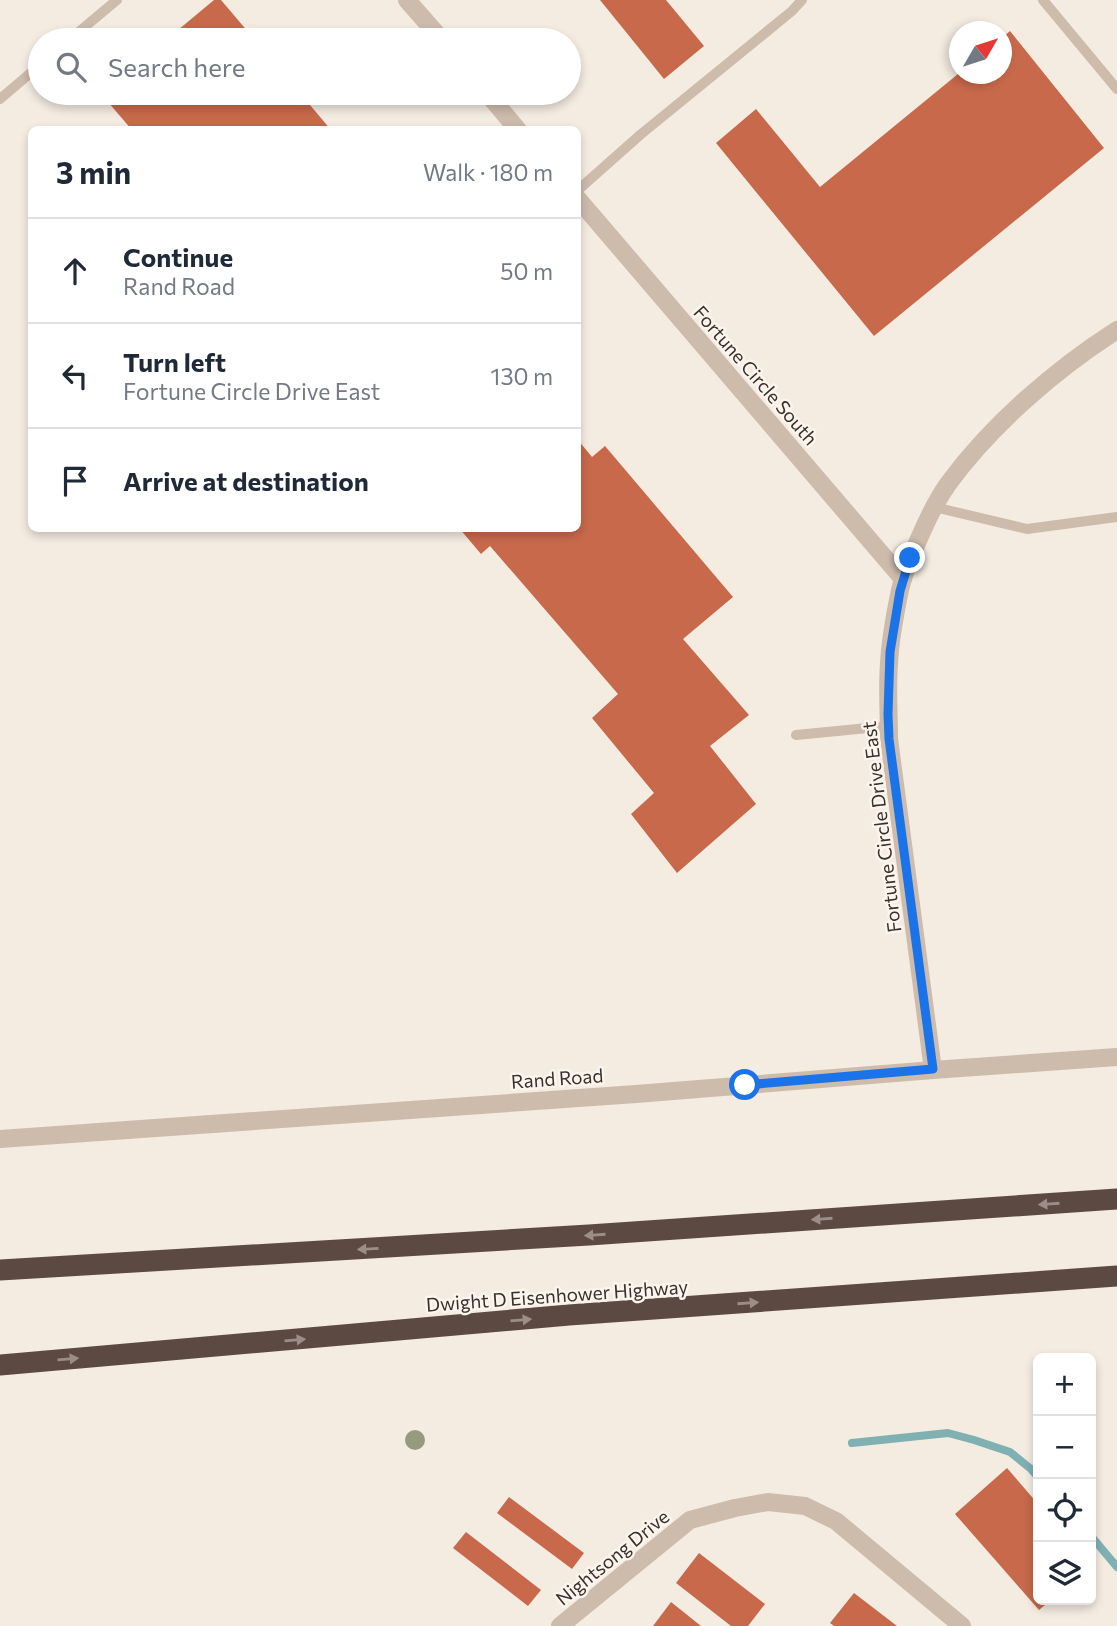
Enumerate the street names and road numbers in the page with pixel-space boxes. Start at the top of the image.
street label: Fortune Circle South [689,301,823,449]
street label: Fortune Circle Drive East [857,720,905,934]
street label: Rand Road [510,1063,604,1093]
street label: Dwight D Eisenhower Highway [425,1274,689,1316]
street label: Nightsong Drive [551,1504,673,1610]

